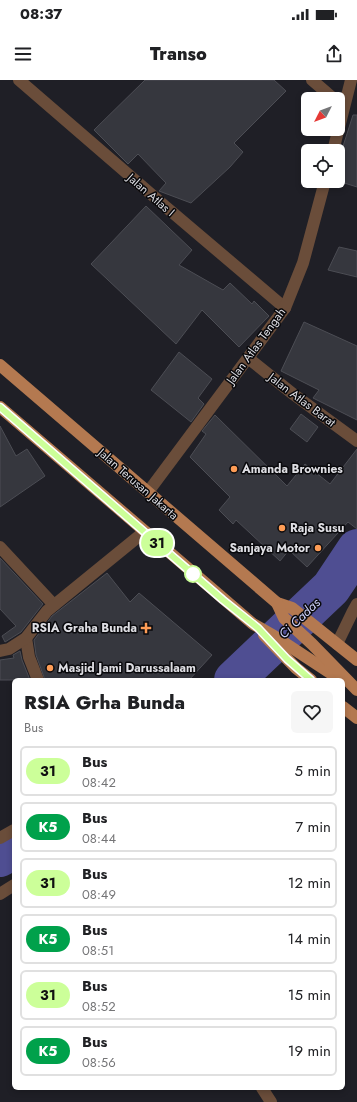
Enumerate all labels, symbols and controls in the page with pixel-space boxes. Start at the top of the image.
text: 08:37 [20,3,62,25]
text: Transo [150,41,207,67]
icon: menu [12,43,34,65]
icon: share [323,43,345,65]
north arrow [301,92,345,136]
map controls [301,92,345,188]
button: locate [301,144,345,188]
street label: Jalan Atlas I [122,168,179,221]
street label: Jalan Atlas Tengah [221,304,290,390]
street label: Jalan Atlas Barat [263,368,339,431]
street label: Jalan Terusan Jakarta [92,443,182,524]
place label: Amanda Brownies [241,460,343,478]
marker: Amanda Brownies [229,464,239,474]
place label: Raja Susu [290,519,344,537]
marker: Raja Susu [277,523,287,533]
line badge: 31 [139,530,175,556]
text: 31 [149,533,165,553]
place label: Sanjaya Motor [230,539,310,557]
marker: Sanjaya Motor [313,543,323,553]
unlabelled marker [184,565,202,583]
water label: Ci Cadas [274,593,325,643]
place label: RSIA Graha Bunda [32,619,137,637]
marker: RSIA Graha Bunda [140,622,152,634]
place label: Masjid Jami Darussalaam [58,659,196,677]
marker: Masjid Jami Darussalaam [45,663,55,673]
text: RSIA Grha Bunda [24,689,185,716]
button: heart [291,691,333,733]
text: Bus [24,718,43,737]
text: Bus [82,751,107,773]
text: 5 min [295,760,331,782]
text: 31 [40,761,56,781]
text: 08:42 [82,773,116,792]
text: Bus [82,807,107,829]
text: 7 min [295,816,331,838]
text: K5 [39,817,57,837]
text: 08:44 [82,829,116,848]
text: Bus [82,863,107,885]
text: 12 min [288,872,331,894]
text: 31 [40,873,56,893]
text: 08:49 [82,885,116,904]
text: Bus [82,919,107,941]
text: 14 min [288,928,331,950]
text: K5 [39,929,57,949]
text: 08:51 [82,941,114,960]
text: Bus [82,975,107,997]
text: 15 min [288,984,331,1006]
text: 31 [40,985,56,1005]
text: 08:52 [82,997,116,1016]
text: Bus [82,1031,107,1053]
text: 19 min [288,1040,331,1062]
text: K5 [39,1041,57,1061]
text: 08:56 [82,1053,116,1072]

